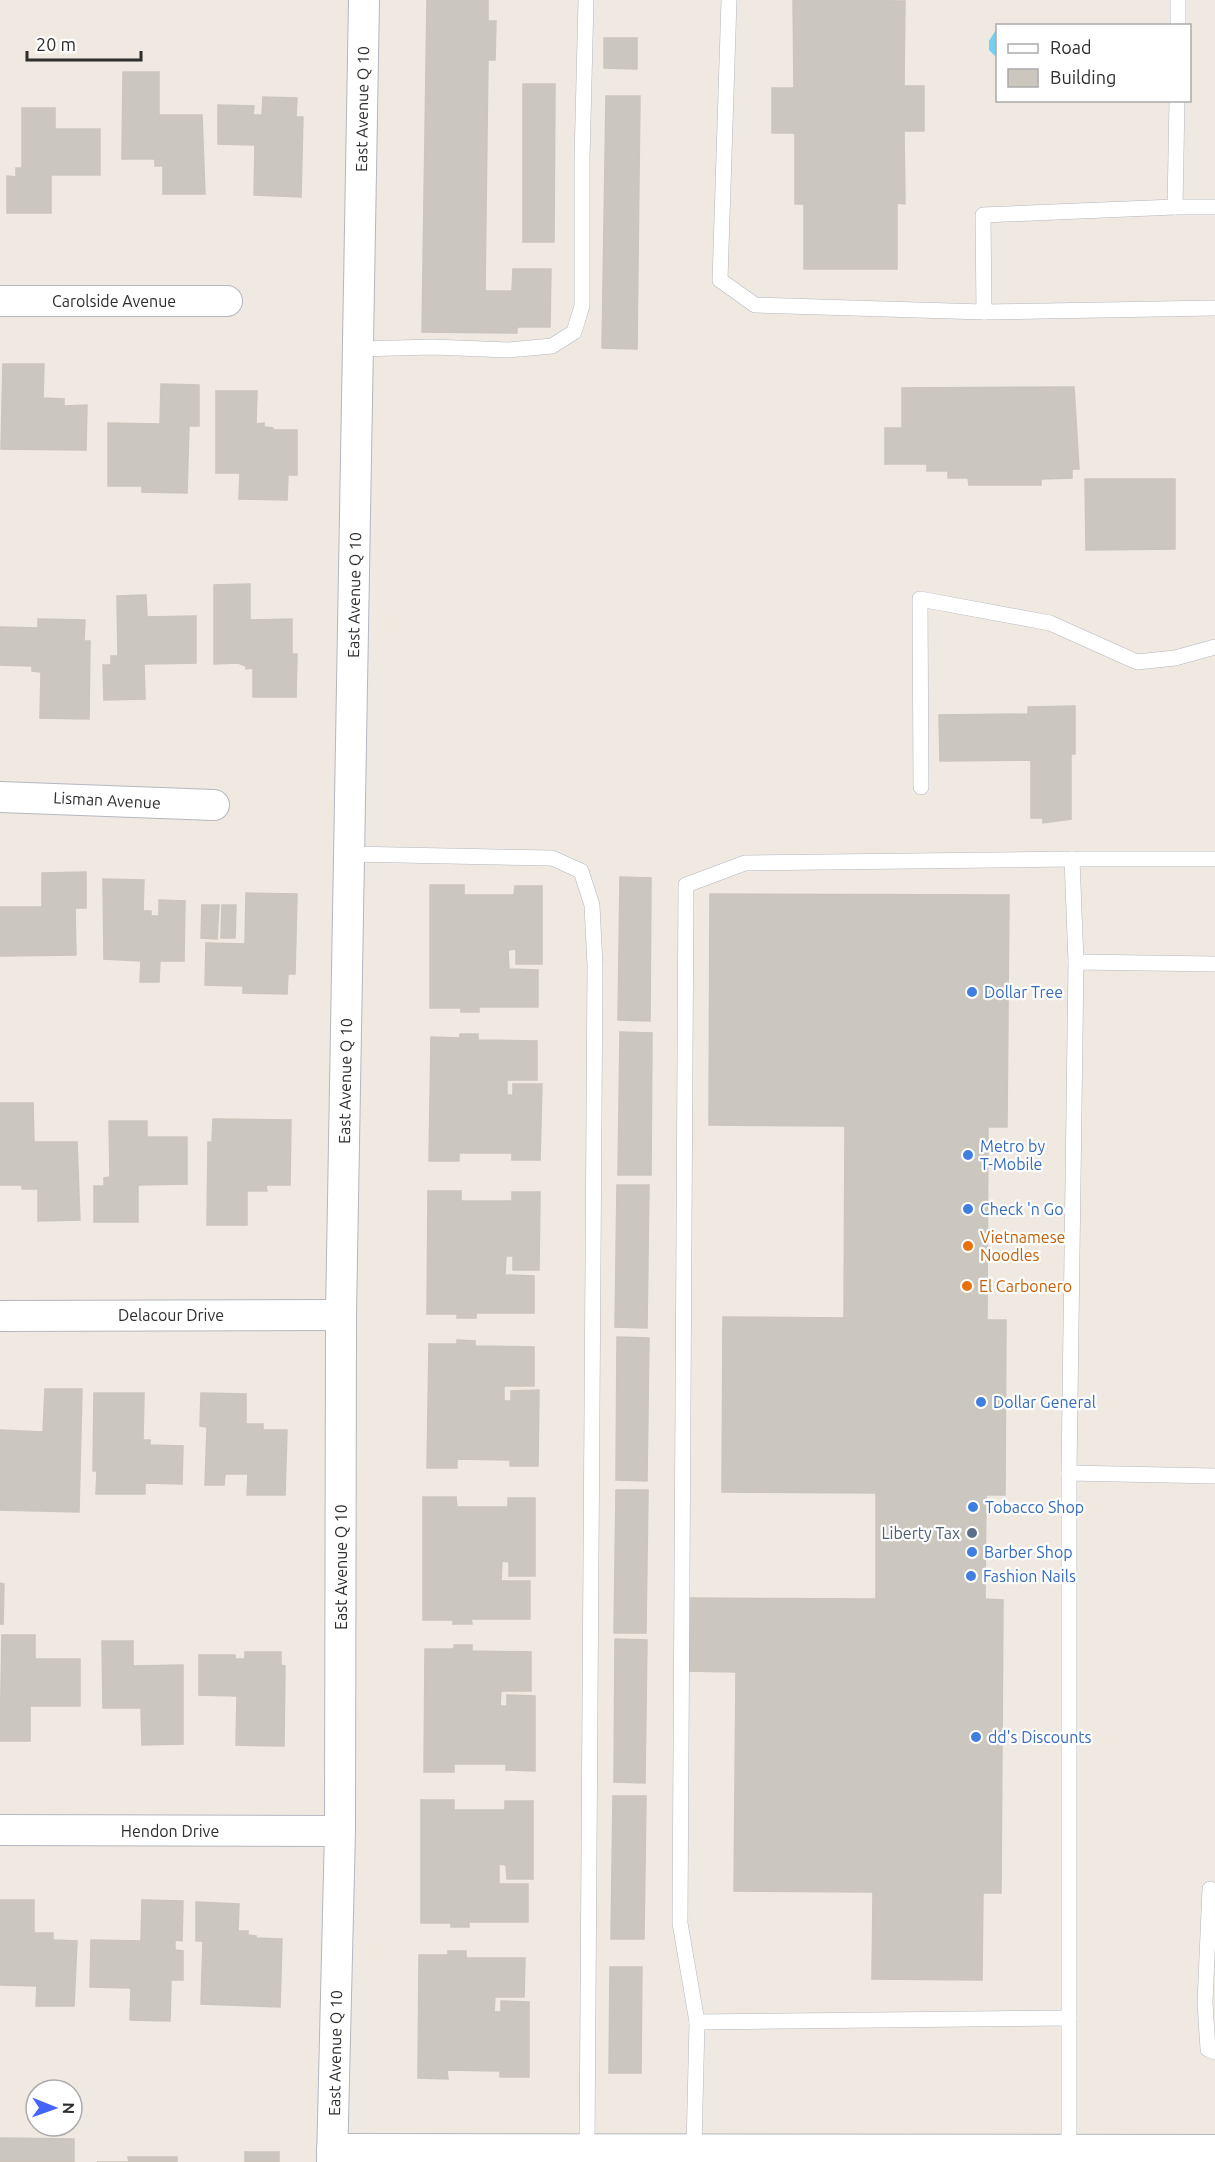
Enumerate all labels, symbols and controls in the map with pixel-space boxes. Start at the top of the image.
scale bar [27,24,141,62]
legend [996,24,1191,102]
text: 20 m [36,34,76,54]
text: Road [1050,37,1092,57]
street label: East Avenue Q 10 [352,46,372,172]
text: Building [1050,67,1116,87]
street label: Carolside Avenue [52,292,176,310]
street label: East Avenue Q 10 [344,532,364,658]
street label: Lisman Avenue [53,788,161,812]
place label: Dollar Tree [984,983,1063,1001]
marker: Dollar Tree [965,985,979,999]
street label: East Avenue Q 10 [335,1018,355,1144]
place label: Metro by T-Mobile [980,1137,1045,1173]
marker: Metro by T-Mobile [961,1148,975,1162]
place label: Check 'n Go [980,1200,1064,1218]
marker: Check 'n Go [961,1202,975,1216]
place label: Vietnamese Noodles [980,1228,1065,1264]
marker: Vietnamese Noodles [961,1239,975,1253]
place label: El Carbonero [979,1277,1072,1295]
marker: El Carbonero [960,1279,974,1293]
street label: Delacour Drive [118,1306,224,1324]
place label: Dollar General [993,1393,1096,1411]
marker: Dollar General [974,1395,988,1409]
place label: Tobacco Shop [985,1498,1084,1516]
marker: Tobacco Shop [966,1500,980,1514]
street label: East Avenue Q 10 [332,1504,350,1630]
place label: Liberty Tax [881,1524,960,1542]
marker: Liberty Tax [965,1526,979,1540]
place label: Barber Shop [984,1543,1073,1561]
marker: Barber Shop [965,1545,979,1559]
place label: Fashion Nails [983,1567,1076,1585]
marker: Fashion Nails [964,1569,978,1583]
place label: dd's Discounts [988,1728,1092,1746]
marker: dd's Discounts [969,1730,983,1744]
street label: Hendon Drive [121,1822,219,1840]
street label: East Avenue Q 10 [325,1990,345,2116]
north arrow [24,2078,84,2138]
text: N [60,2102,78,2114]

